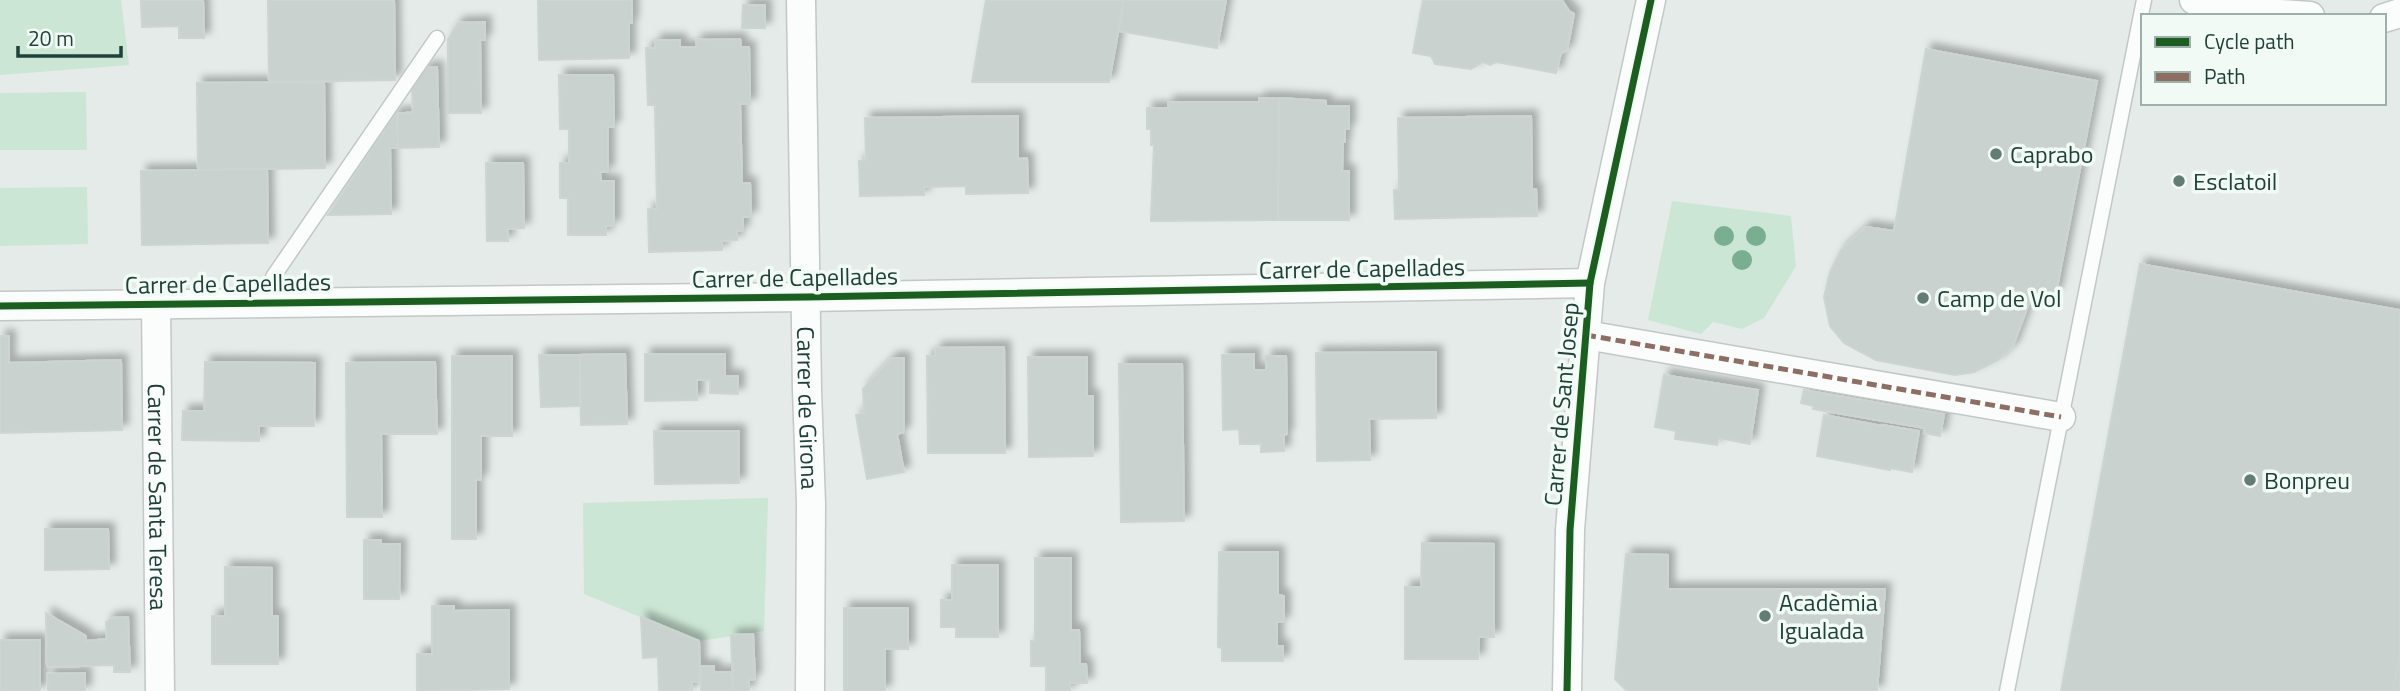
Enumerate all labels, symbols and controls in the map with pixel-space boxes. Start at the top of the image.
scale bar [18,14,121,58]
legend [2141,14,2386,105]
text: 20 m [28,22,74,54]
text: Cycle path [2204,25,2295,57]
text: Path [2204,60,2246,92]
place label: Caprabo [2010,136,2093,172]
marker: Caprabo [1988,146,2004,162]
place label: Esclatoil [2193,163,2277,199]
marker: Esclatoil [2171,173,2187,189]
street label: Carrer de Capellades [1259,248,1465,288]
street label: Carrer de Capellades [692,257,898,297]
street label: Carrer de Capellades [125,263,331,303]
place label: Camp de Vol [1937,280,2062,316]
marker: Camp de Vol [1915,290,1931,306]
street label: Carrer de Sant Josep [1534,301,1588,507]
street label: Carrer de Girona [788,326,828,490]
street label: Carrer de Santa Teresa [139,383,177,611]
place label: Bonpreu [2264,462,2350,498]
marker: Bonpreu [2242,472,2258,488]
place label: Acadèmia Igualada [1779,584,1878,648]
marker: Acadèmia Igualada [1757,608,1773,624]

